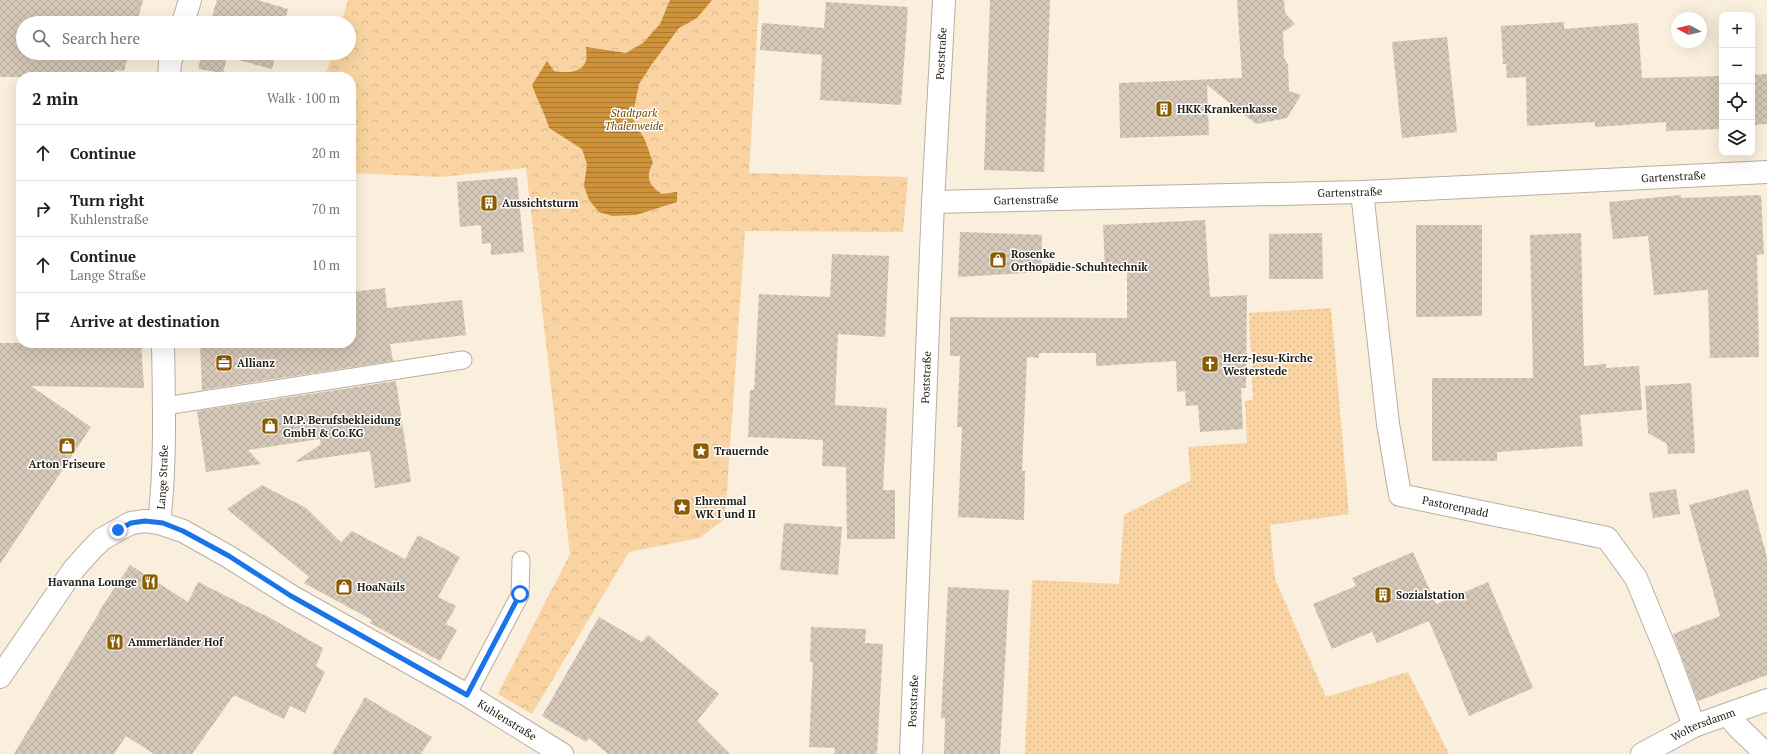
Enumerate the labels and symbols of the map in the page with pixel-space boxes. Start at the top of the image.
north arrow [1671,12,1707,48]
street label: Poststraße [933,27,950,80]
building icon: HKK Krankenkasse [1154,99,1174,119]
place label: HKK Krankenkasse [1177,102,1278,116]
park label: Stadtpark Thalenweide [604,106,664,133]
street label: Gartenstraße [1641,168,1707,185]
street label: Gartenstraße [1317,184,1383,200]
street label: Gartenstraße [993,192,1059,208]
building icon: Aussichtsturm [479,193,499,213]
place label: Aussichtsturm [502,196,579,210]
place label: Rosenke Orthopädie-Schuhtechnik [1011,247,1148,274]
shop icon: Rosenke Orthopädie-Schuhtechnik [988,250,1008,270]
street label: Poststraße [918,350,934,404]
place label: Herz-Jesu-Kirche Westerstede [1223,351,1313,378]
office icon: Allianz [214,353,234,373]
church icon: Herz-Jesu-Kirche Westerstede [1200,354,1220,374]
place label: Allianz [237,356,275,370]
place label: M.P. Berufsbekleidung GmbH & Co.KG [283,413,401,440]
shop icon: M.P. Berufsbekleidung GmbH & Co.KG [260,416,280,436]
shop icon: Arton Friseure [57,436,77,456]
place icon: Trauernde [691,441,711,461]
street label: Lange Straße [153,444,171,510]
place label: Trauernde [714,444,769,458]
place label: Arton Friseure [29,457,106,471]
street label: Pastorenpadd [1421,493,1490,520]
place label: Ehrenmal WK I und II [695,494,756,521]
place icon: Ehrenmal WK I und II [672,497,692,517]
route end [109,521,127,539]
restaurant icon: Havanna Lounge [140,572,160,592]
place label: Havanna Lounge [48,575,137,589]
shop icon: HoaNails [334,577,354,597]
place label: HoaNails [357,580,405,594]
route start [511,585,529,603]
building icon: Sozialstation [1373,585,1393,605]
place label: Sozialstation [1396,588,1465,602]
restaurant icon: Ammerländer Hof [105,632,125,652]
place label: Ammerländer Hof [128,635,224,649]
street label: Poststraße [905,674,921,728]
street label: Kuhlenstraße [475,696,540,744]
street label: Woltersdamm [1668,705,1737,744]

